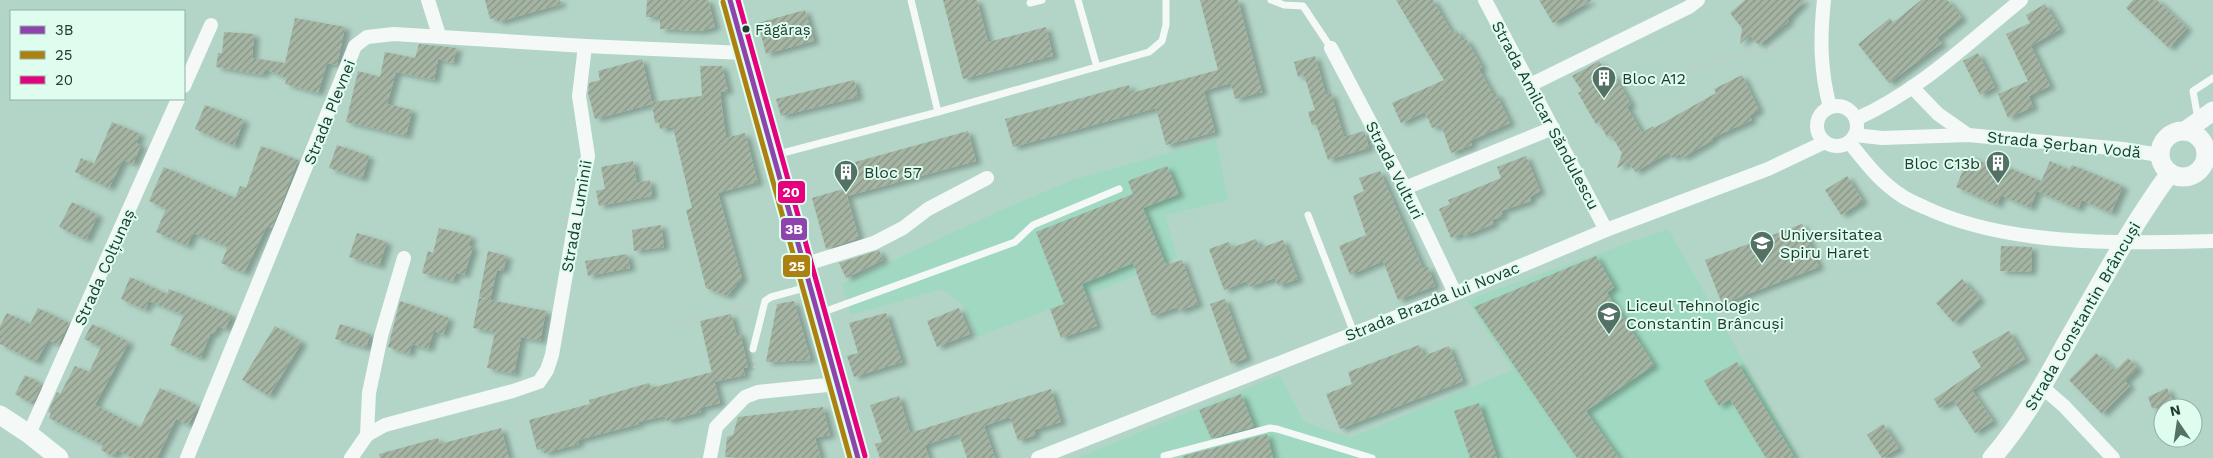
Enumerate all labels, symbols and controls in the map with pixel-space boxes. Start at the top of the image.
legend [10,10,185,100]
street label: Strada Amilcar Săndulescu [1488,18,1603,213]
text: 3B [55,21,74,39]
place label: Făgăraș [755,21,811,39]
marker: Făgăraș [741,24,751,34]
text: 25 [55,46,72,64]
street label: Strada Plevnei [300,57,359,168]
building icon: Bloc A12 [1591,65,1617,99]
place label: Bloc A12 [1622,69,1686,88]
text: 20 [55,71,73,89]
street label: Strada Vulturi [1362,118,1427,222]
street label: Strada Șerban Vodă [1986,127,2142,162]
building icon: Bloc C13b [1985,150,2011,184]
place label: Bloc C13b [1904,154,1980,173]
street label: Strada Luminii [557,158,596,274]
building icon: Bloc 57 [833,159,859,193]
place label: Bloc 57 [864,163,922,182]
line badge: 20 [777,180,806,204]
text: 20 [782,184,800,200]
street label: Strada Colțunaș [70,206,139,328]
line badge: 3B [780,217,808,241]
street label: Strada Constantin Brâncuși [2021,219,2144,414]
text: 3B [785,221,803,237]
place label: Universitatea Spiru Haret [1780,225,1882,262]
school or university icon: Universitatea Spiru Haret [1749,230,1775,264]
line badge: 25 [782,254,811,278]
text: 25 [789,258,805,274]
street label: Strada Brazda lui Novac [1342,258,1522,345]
place label: Liceul Tehnologic Constantin Brâncuși [1626,296,1784,333]
school or university icon: Liceul Tehnologic Constantin Brâncuși [1596,301,1622,335]
north arrow [2153,398,2203,448]
text: N [2168,401,2182,419]

